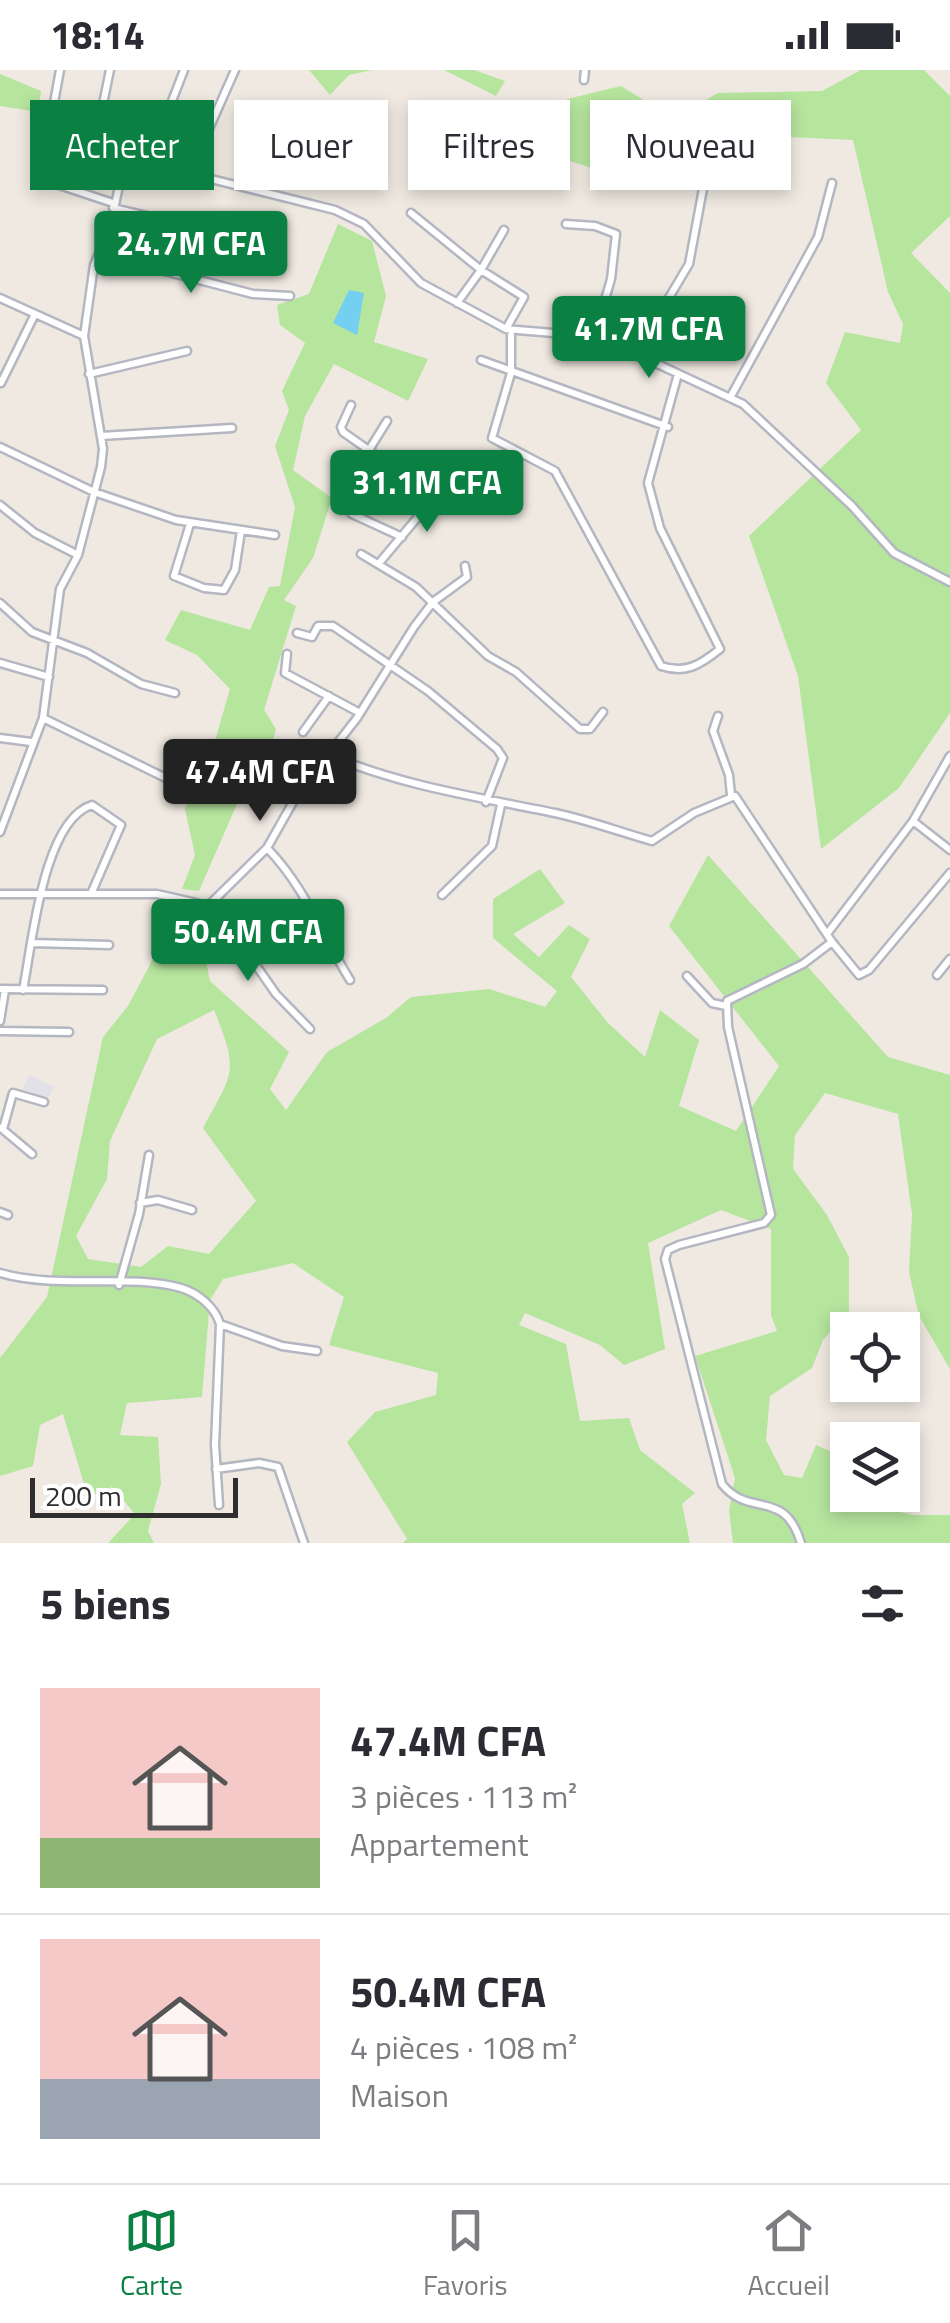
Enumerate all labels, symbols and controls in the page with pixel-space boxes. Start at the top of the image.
text: 18:14 [50,6,145,64]
chip: Acheter [30,100,214,190]
chip: Louer [234,100,388,190]
chip: Filtres [408,100,570,190]
chip: Nouveau [590,100,791,190]
pin: 24.7M CFA [77,211,305,296]
text: 24.7M CFA [116,219,266,267]
pin: 41.7M CFA [535,296,763,381]
text: 41.7M CFA [574,304,724,352]
pin: 31.1M CFA [313,450,541,535]
text: 31.1M CFA [352,458,502,506]
pin: 47.4M CFA [146,739,374,824]
text: 47.4M CFA [185,747,335,795]
pin: 50.4M CFA [134,899,362,984]
text: 50.4M CFA [173,907,323,955]
map controls [830,1312,920,1512]
button: locate [830,1312,920,1402]
button: layers [830,1422,920,1512]
scale bar [30,1473,238,1518]
text: 200 m [45,1474,122,1517]
text: 5 biens [40,1571,171,1635]
icon: filters [855,1576,910,1631]
text: 47.4M CFA [350,1708,546,1772]
icon: home [120,1728,240,1848]
text: 3 pièces · 113 m² [350,1772,577,1820]
text: Appartement [350,1820,529,1868]
text: 50.4M CFA [350,1959,546,2023]
icon: home [120,1979,240,2099]
text: 4 pièces · 108 m² [350,2023,577,2071]
text: Maison [350,2071,449,2119]
tab: Carte [120,2203,183,2306]
tab: Favoris [423,2203,508,2306]
tab: Accueil [748,2203,830,2306]

